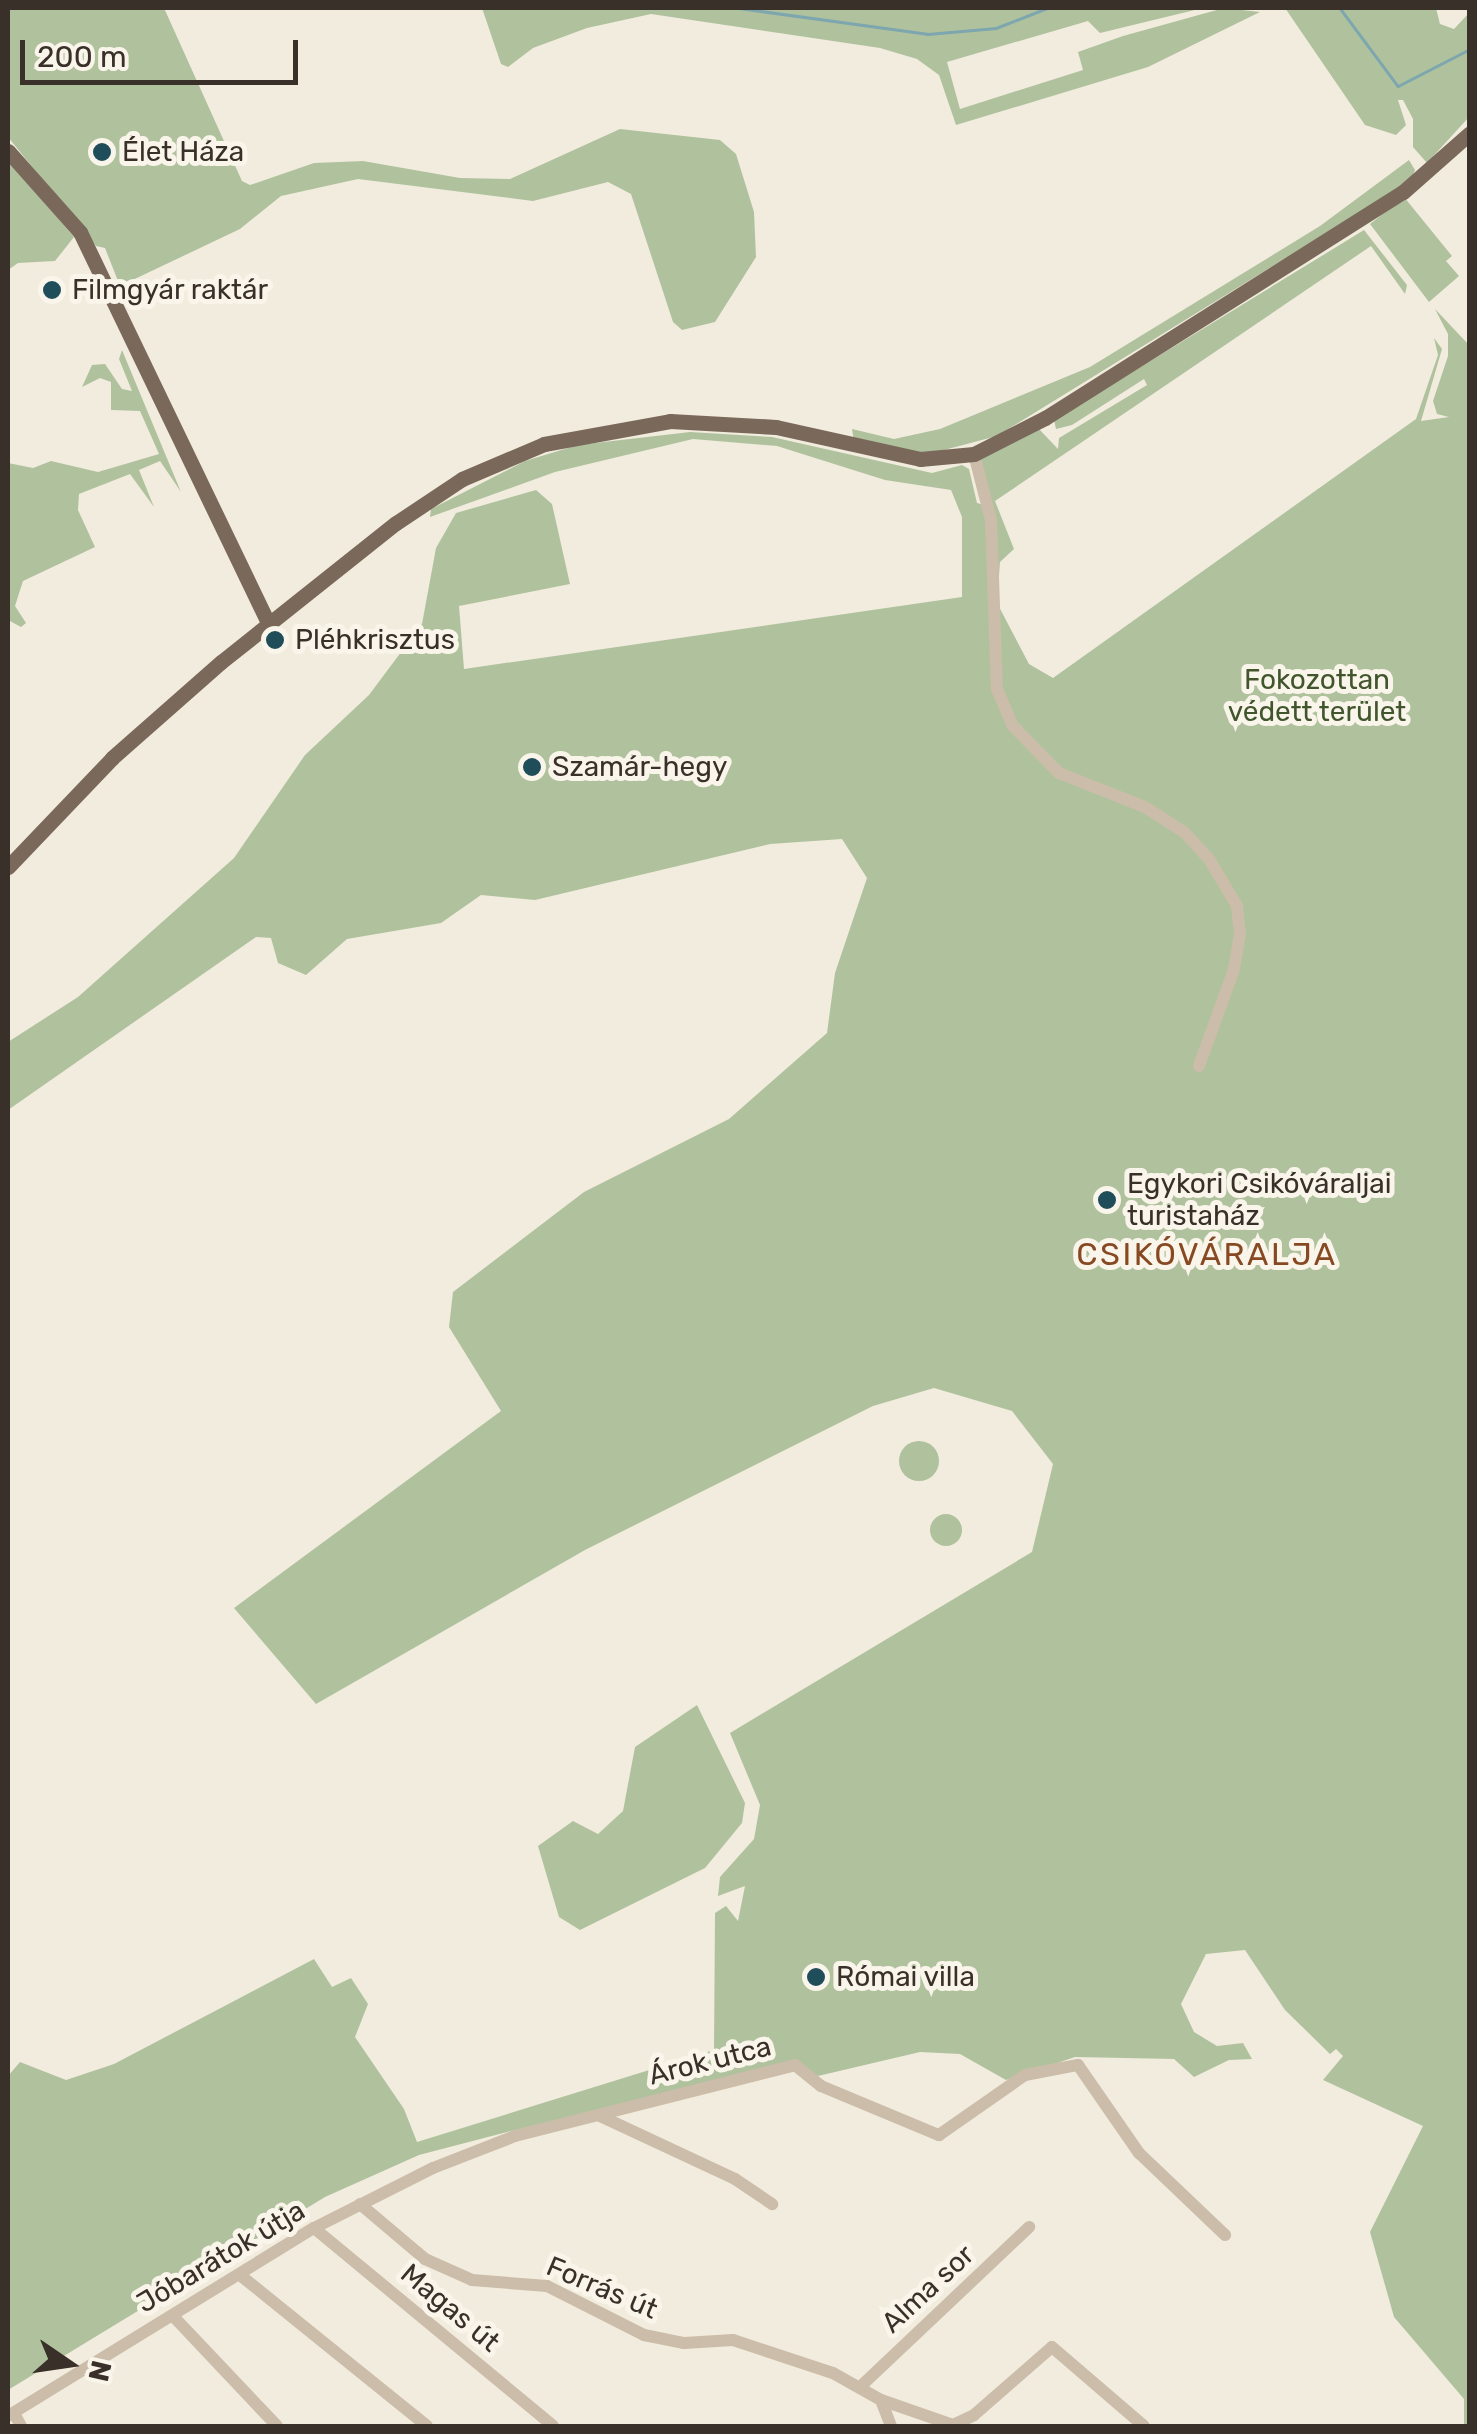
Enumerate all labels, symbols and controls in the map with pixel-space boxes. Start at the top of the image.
scale bar [25,20,302,82]
text: 200 m [37,39,127,75]
place label: Élet Háza [122,135,244,169]
marker: Élet Háza [91,141,113,163]
place label: Filmgyár raktár [72,273,269,307]
marker: Filmgyár raktár [41,279,63,301]
place label: Pléhkrisztus [295,623,455,657]
marker: Pléhkrisztus [264,629,286,651]
park label: Fokozottan védett terület [1227,663,1407,729]
place label: Szamár-hegy [552,750,727,784]
marker: Szamár-hegy [521,756,543,778]
place label: Egykori Csikóváraljai turistaház [1127,1167,1392,1233]
marker: Egykori Csikóváraljai turistaház [1096,1189,1118,1211]
district label: CSIKÓVÁRALJA [1076,1235,1338,1273]
place label: Római villa [836,1960,976,1994]
marker: Római villa [805,1966,827,1988]
street label: Árok utca [645,2030,775,2092]
street label: Jóbarátok útja [131,2194,311,2320]
street label: Alma sor [875,2238,981,2340]
street label: Forrás út [541,2250,663,2326]
street label: Magas út [394,2257,506,2359]
north arrow [20,2314,120,2414]
text: N [81,2357,118,2384]

